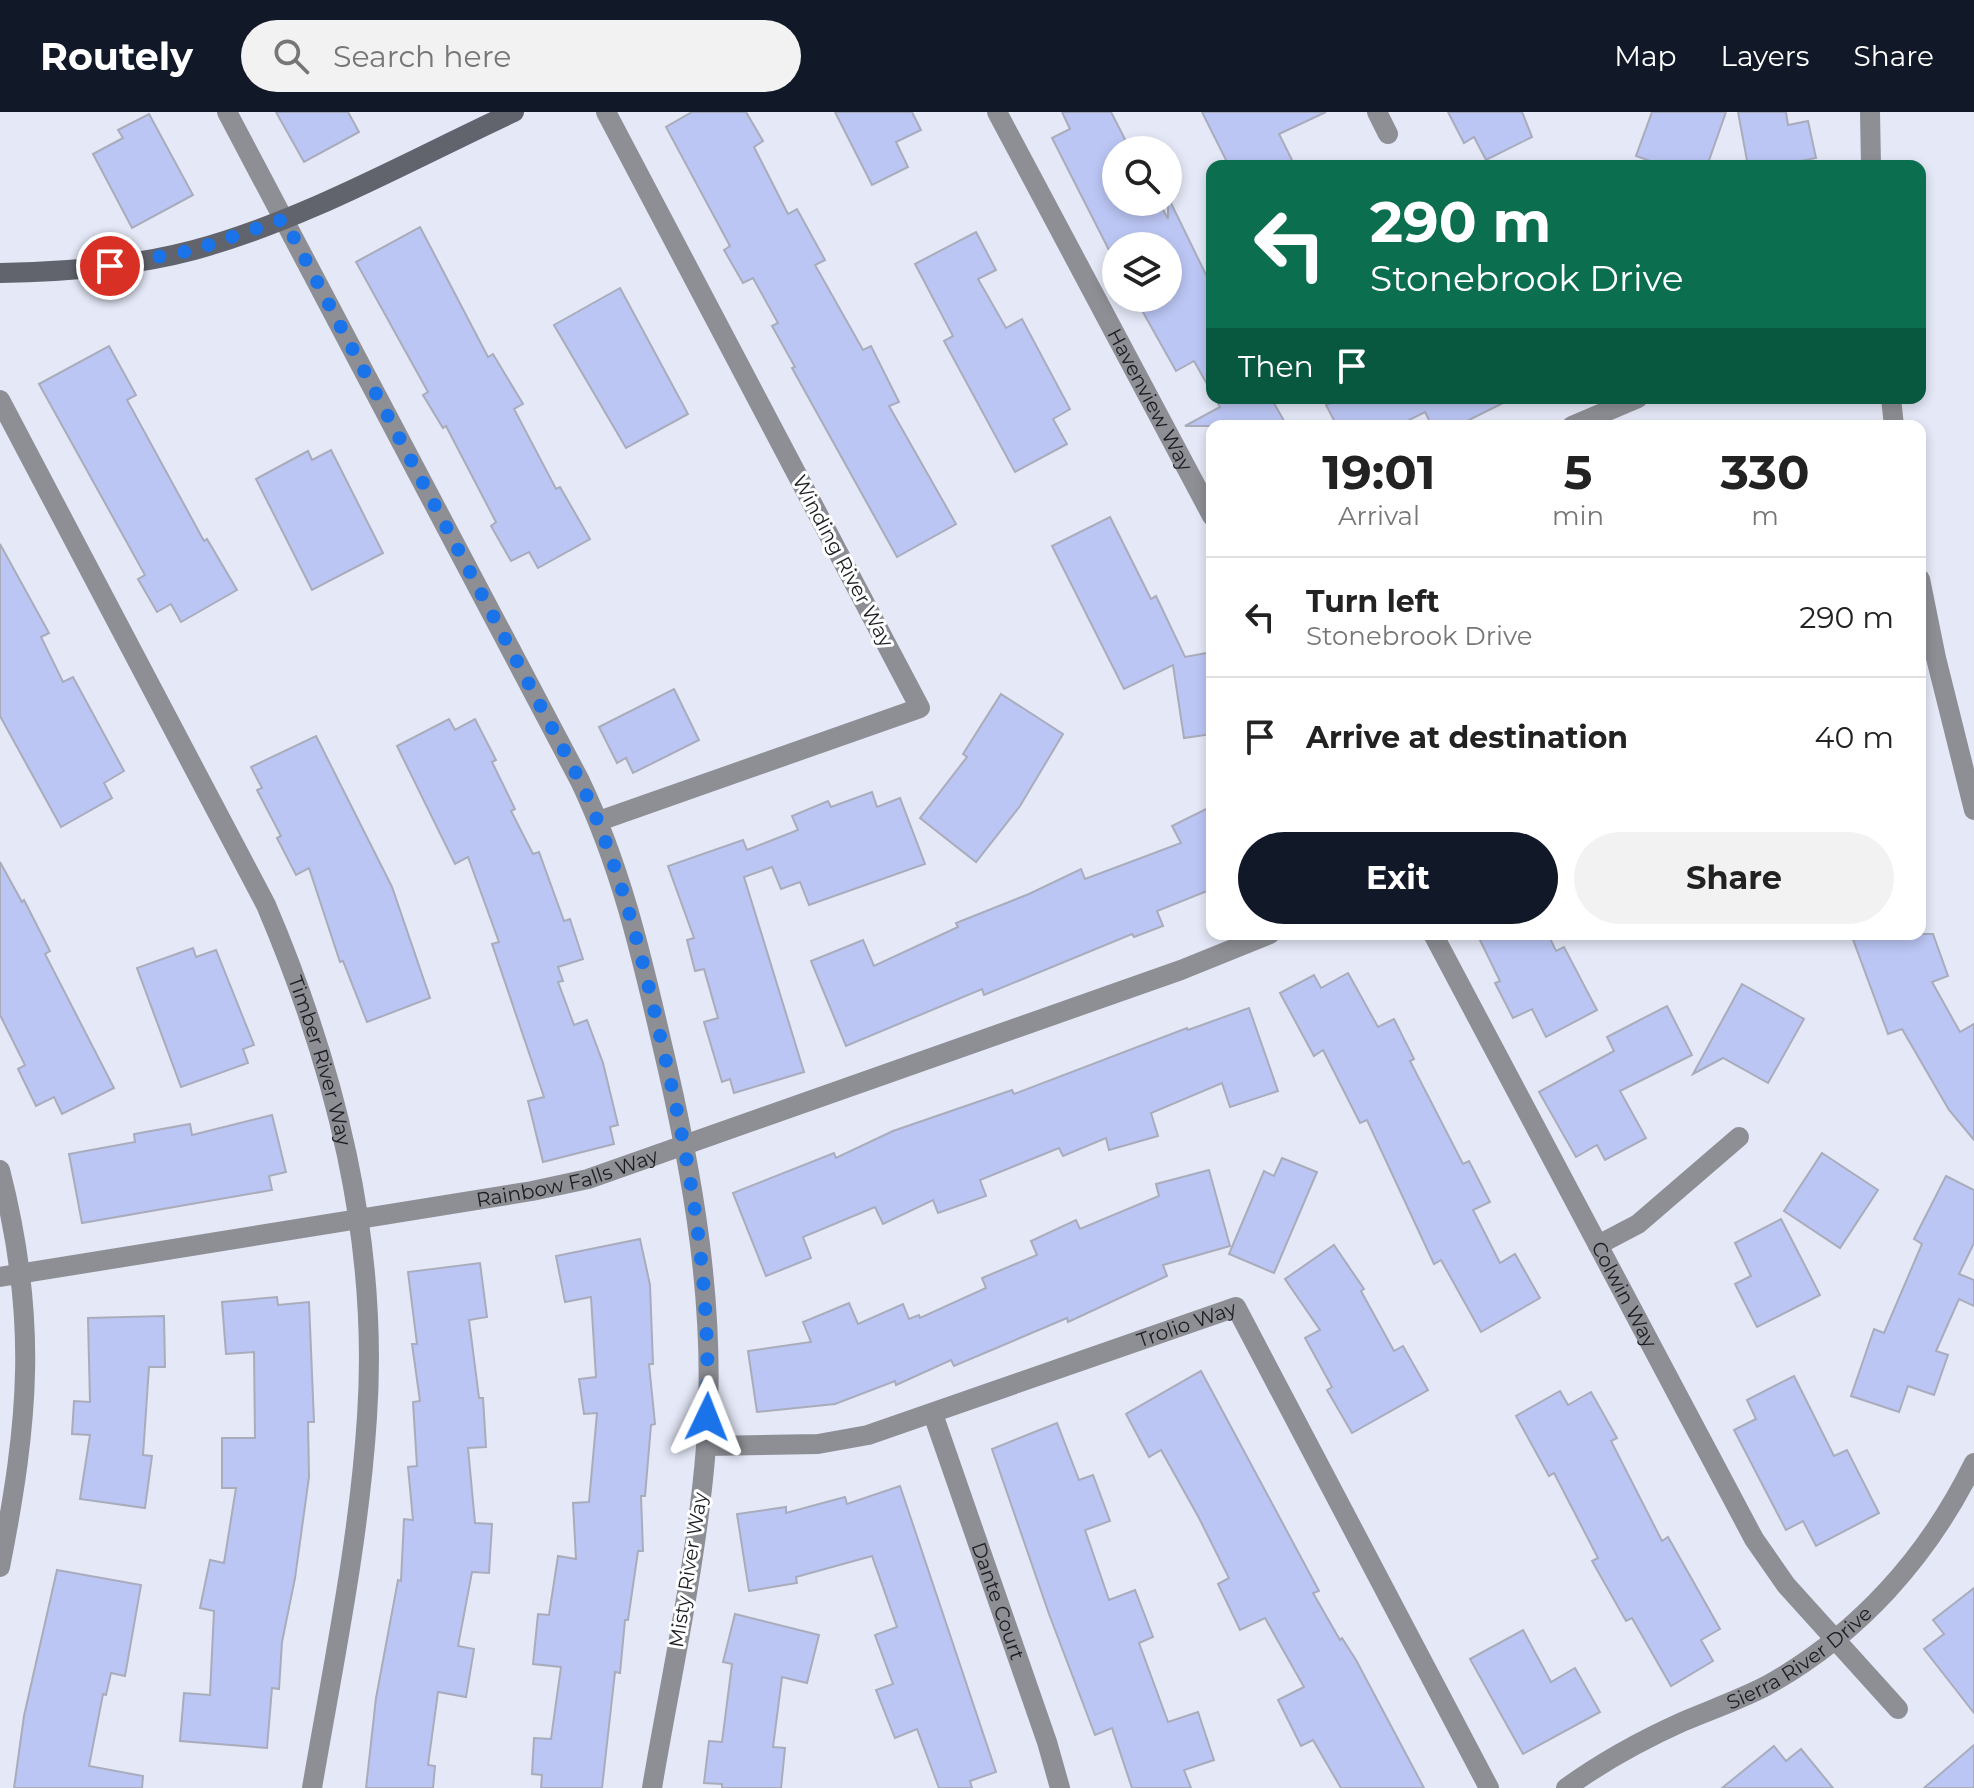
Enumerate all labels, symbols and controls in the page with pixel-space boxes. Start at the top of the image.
search box [241,20,801,92]
text: Routely [40,33,193,80]
icon: search [269,34,313,78]
text: Search here [333,38,511,75]
text: Map [1614,39,1677,73]
text: Layers [1721,39,1810,73]
text: Share [1854,39,1934,73]
map controls [1102,136,1182,312]
button: search [1102,136,1182,216]
text: 290 m [1370,188,1551,256]
icon: left [1238,192,1342,296]
pin [76,232,144,300]
button: layers [1102,232,1182,312]
icon: arrive [88,244,132,288]
text: Stonebrook Drive [1370,256,1684,300]
street label: Havenview Way [1102,324,1198,475]
icon: arrive [1330,344,1374,388]
text: Then [1238,348,1314,385]
text: 19:01 [1322,443,1436,501]
text: 5 [1564,443,1592,501]
text: 330 [1720,443,1810,501]
street label: Winding River Way [788,471,899,651]
text: Arrival [1338,500,1420,532]
text: min [1552,500,1604,532]
text: m [1751,500,1779,532]
text: Turn left [1306,583,1439,620]
icon: left [1238,595,1282,639]
text: 290 m [1799,599,1894,636]
text: Stonebrook Drive [1306,620,1532,652]
icon: arrive [1238,715,1282,759]
text: Arrive at destination [1306,719,1628,756]
text: 40 m [1815,719,1894,756]
button: Exit [1238,832,1558,924]
button: Share [1574,832,1894,924]
street label: Timber River Way [283,973,357,1148]
street label: Rainbow Falls Way [474,1143,661,1212]
street label: Colwin Way [1586,1237,1662,1352]
street label: Trolio Way [1134,1296,1239,1353]
position arrow [665,1375,749,1459]
street label: Misty River Way [664,1491,712,1649]
street label: Dante Court [966,1539,1030,1663]
street label: Sierra River Drive [1723,1601,1877,1715]

